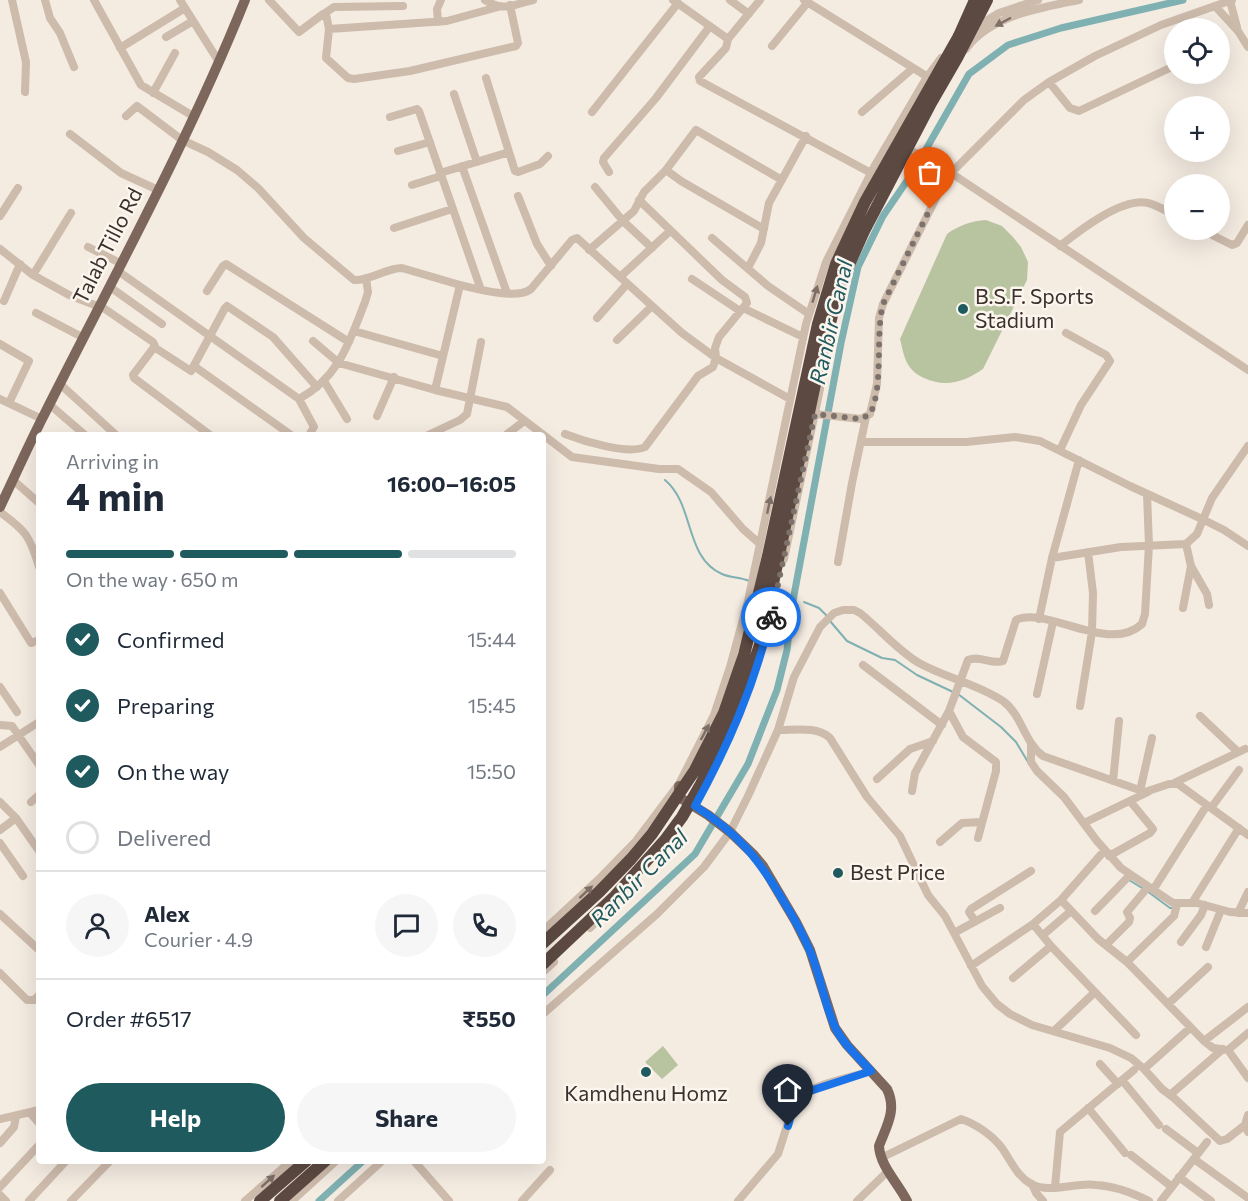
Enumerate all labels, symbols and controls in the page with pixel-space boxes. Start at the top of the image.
one-way arrow [994,17,1011,27]
map controls [1164,18,1230,240]
button: locate [1164,18,1230,84]
button: + [1164,96,1230,162]
pin [904,147,955,209]
icon: bag [913,156,946,189]
button: − [1164,174,1230,240]
street label: Talab Tillo Rd [67,183,147,308]
water label: Ranbir Canal [803,257,858,387]
place label: B.S.F. Sports Stadium [975,283,1094,332]
one-way arrow [811,285,820,303]
marker: B.S.F. Sports Stadium [956,302,970,316]
text: Arriving in [66,449,159,473]
text: 16:00–16:05 [387,470,516,497]
text: 4 min [66,471,165,519]
one-way arrow [765,495,774,514]
text: On the way · 650 m [66,567,238,591]
courier [741,587,801,647]
icon: bike [755,601,788,634]
icon: check [66,623,99,656]
text: Confirmed [117,626,224,653]
text: 15:44 [467,627,516,651]
icon: check [66,689,99,722]
text: Preparing [117,692,214,719]
text: 15:45 [468,693,516,717]
one-way arrow [700,723,710,740]
icon: check [66,755,99,788]
text: On the way [117,758,229,785]
text: 15:50 [467,759,516,783]
water label: Ranbir Canal [584,823,693,932]
text: Delivered [117,824,211,851]
place label: Best Price [850,859,945,884]
marker: Best Price [831,866,845,880]
one-way arrow [578,885,592,899]
button: person [66,894,129,957]
button: chat [375,894,438,957]
button: phone [453,894,516,957]
text: Alex [144,900,190,927]
text: Courier · 4.9 [144,927,253,951]
text: Order #6517 [66,1005,192,1032]
text: ₹550 [462,1005,516,1032]
pin [762,1064,813,1126]
marker: Kamdhenu Homz [639,1065,653,1079]
icon: home [771,1073,804,1106]
place label: Kamdhenu Homz [564,1080,728,1105]
button: Help [66,1083,285,1152]
button: Share [297,1083,516,1152]
one-way arrow [261,1174,276,1188]

